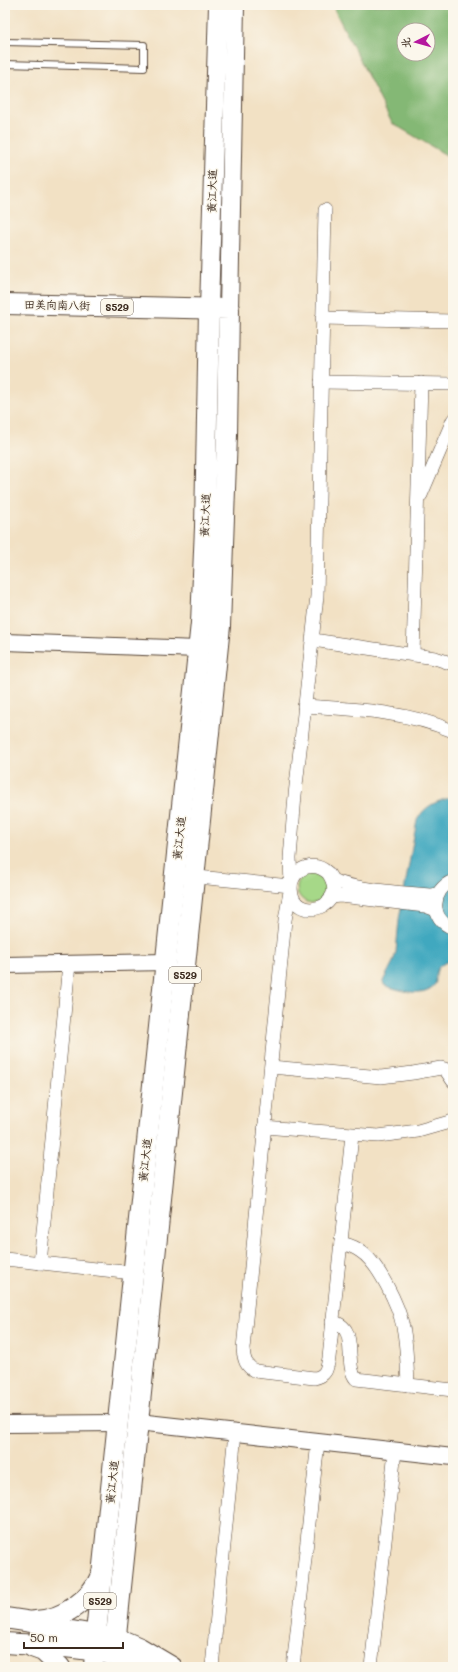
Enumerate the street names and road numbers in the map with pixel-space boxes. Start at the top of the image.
street label: 黄江大道 [204,169,219,213]
street label: 田美向南八街 [24,296,91,313]
road number: S529 [101,299,133,315]
street label: 黄江大道 [196,493,213,537]
street label: 黄江大道 [169,815,188,861]
road number: S529 [169,967,201,983]
street label: 黄江大道 [135,1137,154,1183]
street label: 黄江大道 [102,1459,121,1505]
road number: S529 [84,1593,116,1609]

